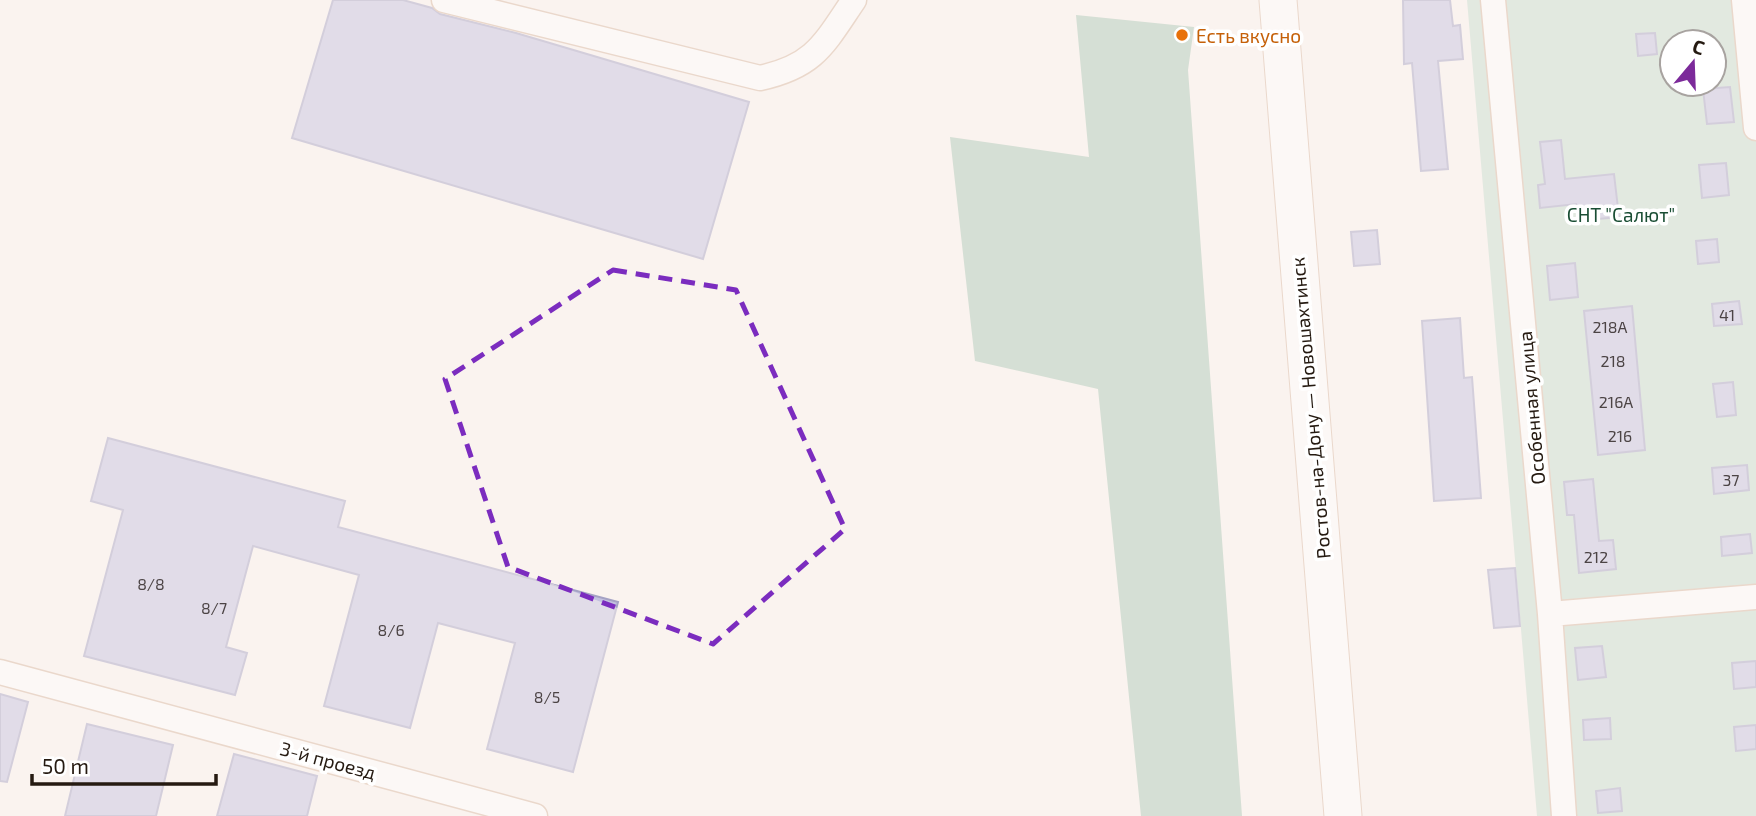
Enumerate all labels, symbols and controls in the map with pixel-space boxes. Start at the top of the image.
place label: Есть вкусно [1196,24,1301,48]
marker: Есть вкусно [1174,27,1190,43]
north arrow [1658,28,1728,98]
text: С [1690,34,1708,59]
park label: СНТ "Салют" [1567,203,1675,226]
street label: Ростов-на-Дону — Новошахтинск [1285,256,1336,560]
house number: 41 [1719,305,1735,324]
house number: 218А [1592,317,1628,336]
street label: Особенная улица [1513,330,1550,486]
house number: 218 [1600,351,1626,370]
house number: 216А [1599,392,1633,411]
house number: 216 [1608,426,1632,445]
house number: 37 [1722,470,1740,489]
house number: 212 [1584,547,1608,566]
house number: 8/8 [137,574,165,593]
house number: 8/7 [201,598,227,617]
house number: 8/6 [377,620,405,639]
house number: 8/5 [534,687,560,706]
street label: 3-й проезд [278,736,378,784]
scale bar [32,742,215,786]
text: 50 m [42,753,89,778]

